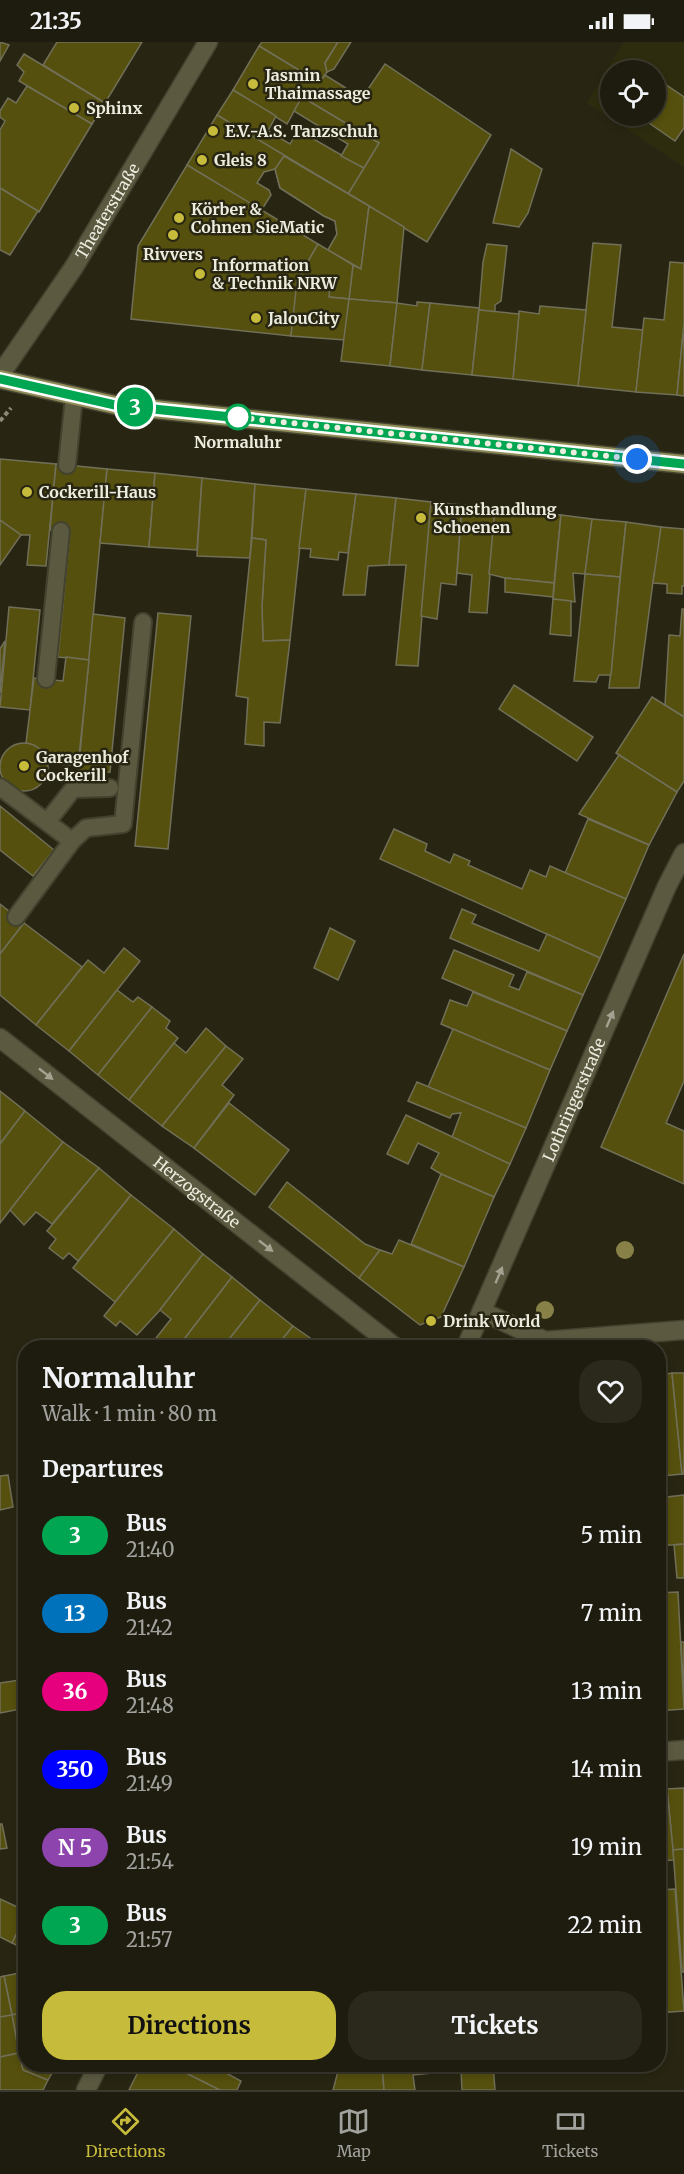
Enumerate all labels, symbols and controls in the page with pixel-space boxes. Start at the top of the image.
text: 21:35 [30,7,82,35]
map controls [600,60,666,126]
button: locate [600,60,666,126]
place label: Jasmin Thaimassage [264,65,371,103]
marker: Jasmin Thaimassage [246,77,260,91]
place label: Sphinx [86,98,142,118]
marker: Sphinx [67,101,81,115]
place label: E.V.-A.S. Tanzschuh [225,121,378,141]
marker: E.V.-A.S. Tanzschuh [206,124,220,138]
place label: Gleis 8 [214,150,267,170]
marker: Gleis 8 [195,153,209,167]
street label: Theaterstraße [71,159,144,263]
place label: Körber & Cohnen SieMatic [191,199,324,237]
marker: Körber & Cohnen SieMatic [172,211,186,225]
marker: Rivvers [166,228,180,242]
place label: Rivvers [143,244,203,264]
place label: Information & Technik NRW [212,255,338,293]
marker: Information & Technik NRW [193,267,207,281]
place label: JalouCity [267,308,340,328]
marker: JalouCity [249,311,263,325]
line badge: 3 [116,388,154,427]
text: 3 [129,394,141,421]
marker: Normaluhr [225,404,251,430]
place label: Normaluhr [194,432,282,452]
your location [622,444,652,474]
place label: Cockerill-Haus [39,482,156,502]
marker: Cockerill-Haus [20,485,34,499]
place label: Kunsthandlung Schoenen [433,499,557,537]
marker: Kunsthandlung Schoenen [414,511,428,525]
place label: Garagenhof Cockerill [36,747,129,785]
marker: Garagenhof Cockerill [17,759,31,773]
one-way arrow [605,1009,615,1027]
street label: Lothringerstraße [538,1035,610,1164]
one-way arrow [38,1068,54,1081]
street label: Herzogstraße [150,1152,244,1232]
one-way arrow [258,1240,274,1253]
one-way arrow [494,1265,504,1283]
place label: Drink World [443,1311,540,1331]
marker: Drink World [424,1314,438,1328]
text: Normaluhr [42,1360,196,1396]
button: heart [579,1360,642,1423]
text: Walk · 1 min · 80 m [42,1401,217,1426]
text: Departures [42,1455,164,1483]
text: Bus [126,1509,167,1537]
text: 5 min [580,1521,642,1549]
text: 3 [69,1522,81,1549]
text: 21:40 [126,1537,175,1562]
text: Bus [126,1587,167,1615]
text: 7 min [581,1599,642,1627]
text: 13 [64,1600,86,1627]
text: 21:42 [126,1615,173,1640]
text: Bus [126,1665,167,1693]
text: 13 min [571,1677,642,1705]
text: 36 [63,1678,87,1705]
text: 21:48 [126,1693,174,1718]
text: Bus [126,1743,167,1771]
text: 14 min [571,1755,642,1783]
text: 350 [56,1756,94,1783]
text: 21:49 [126,1771,173,1796]
text: Bus [126,1821,167,1849]
text: 19 min [571,1833,642,1861]
text: N 5 [58,1834,92,1861]
text: 21:54 [126,1849,174,1874]
text: Bus [126,1899,167,1927]
text: 22 min [568,1911,642,1939]
text: 3 [69,1912,81,1939]
text: 21:57 [126,1927,172,1952]
button: Directions [42,1991,336,2060]
button: Tickets [348,1991,642,2060]
tab: Directions [86,2105,166,2161]
tab: Map [337,2105,371,2161]
tab: Tickets [542,2105,598,2161]

